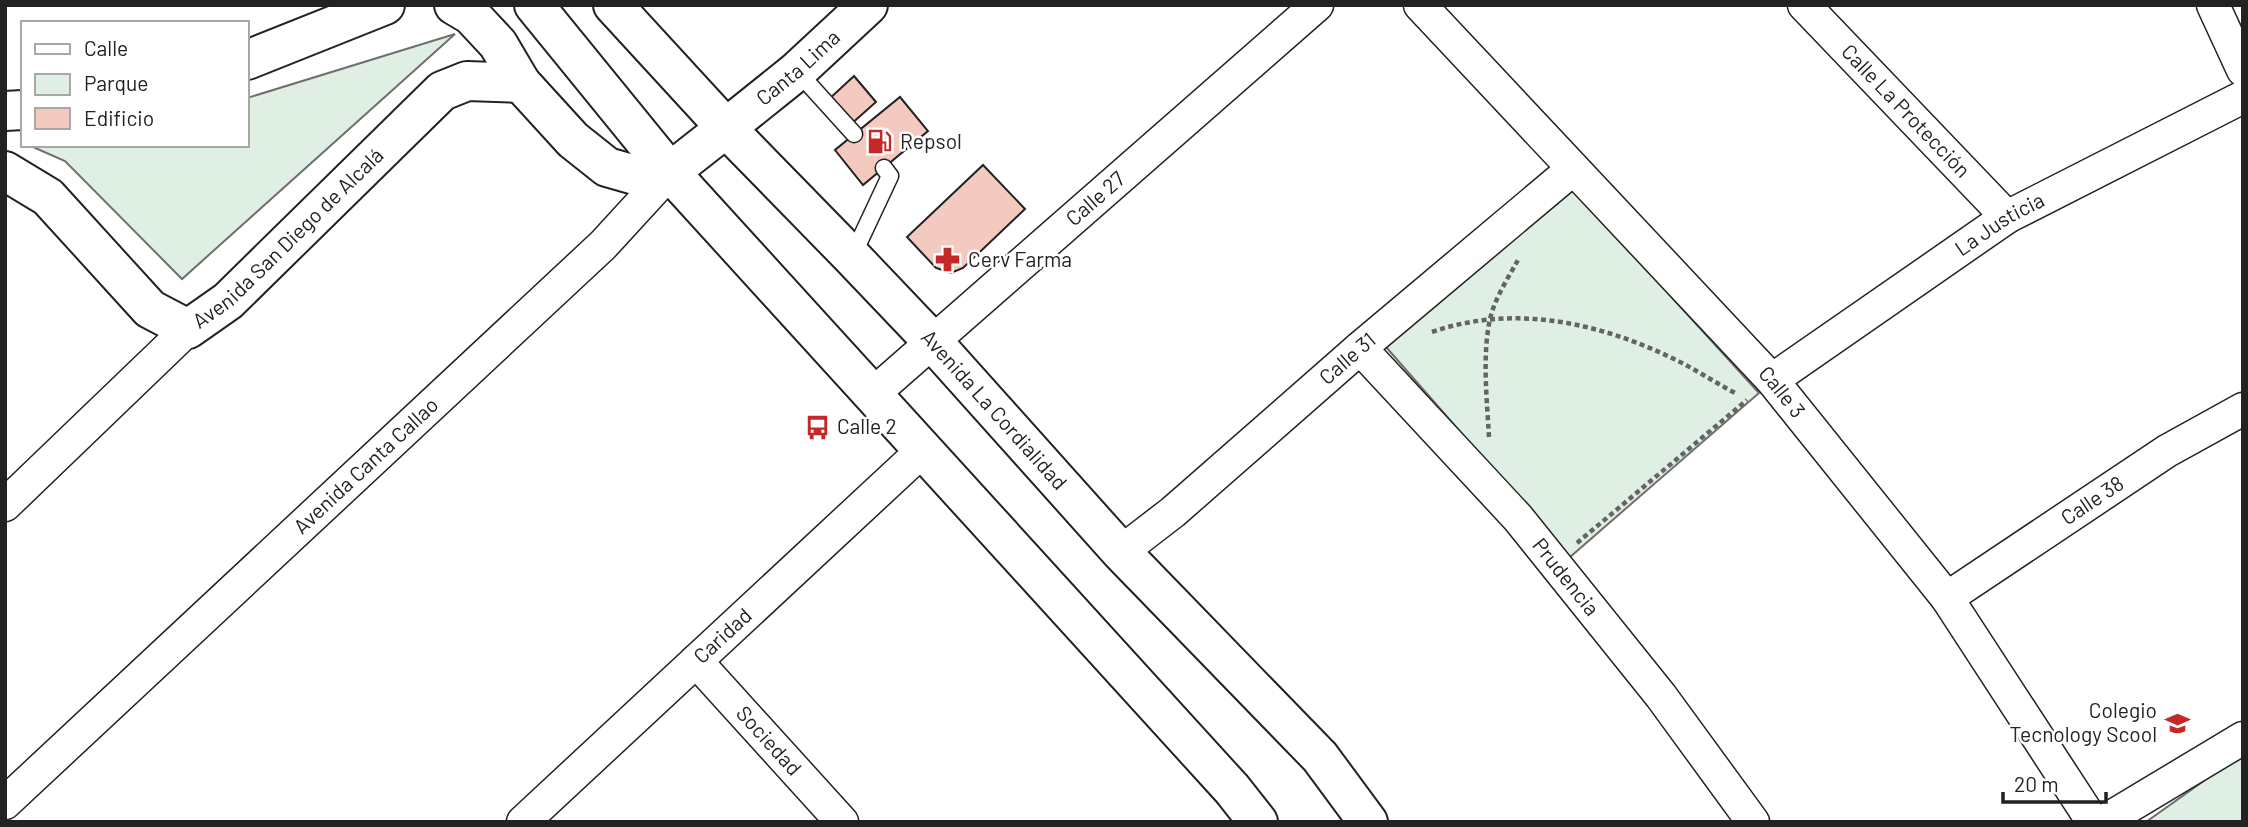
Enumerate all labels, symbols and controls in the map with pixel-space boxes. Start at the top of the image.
legend [21,21,248,147]
street label: Canta Lima [751,24,844,110]
text: Calle [84,35,128,60]
street label: Calle La Protección [1837,38,1976,182]
text: Parque [84,70,149,95]
text: Edificio [84,105,154,130]
fuel station icon: Repsol [866,128,894,156]
place label: Repsol [900,128,962,153]
street label: Avenida San Diego de Alcalá [187,142,388,333]
street label: Calle 27 [1060,165,1129,230]
street label: La Justicia [1950,186,2048,260]
pharmacy icon: Cerv Farma [934,246,962,274]
place label: Cerv Farma [968,246,1072,271]
street label: Avenida La Cordialidad [917,324,1073,494]
street label: Calle 31 [1314,326,1380,389]
street label: Calle 3 [1754,360,1811,422]
street label: Avenida Canta Callao [288,391,443,538]
bus stop icon: Calle 2 [803,413,831,441]
place label: Calle 2 [837,413,897,438]
street label: Calle 38 [2056,470,2128,529]
street label: Prudencia [1528,532,1605,620]
street label: Caridad [688,602,756,668]
place label: Colegio Tecnology Scool [2010,697,2157,746]
street label: Sociedad [732,700,807,780]
school or university icon: Colegio Tecnology Scool [2163,709,2191,737]
scale bar [2003,760,2106,804]
text: 20 m [2014,771,2059,796]

